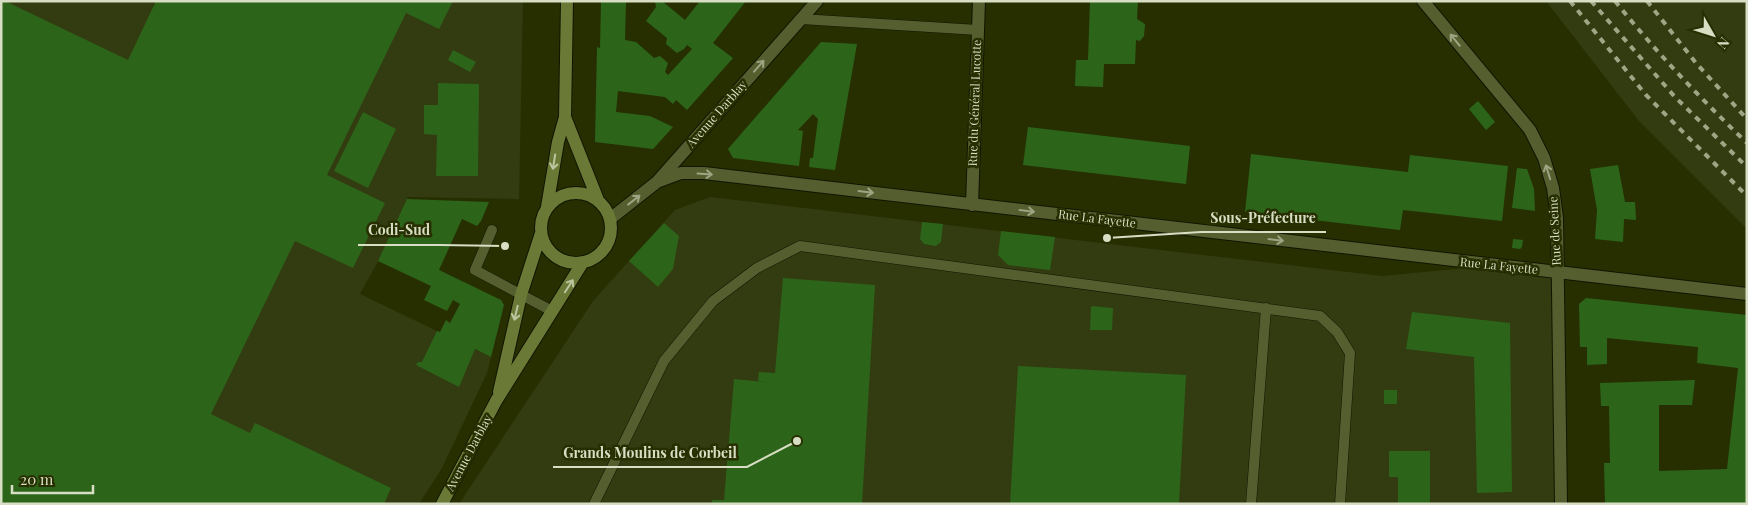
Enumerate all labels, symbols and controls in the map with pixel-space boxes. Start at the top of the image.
north arrow [1688,10,1738,60]
one-way arrow [1450,34,1461,47]
text: N [1713,34,1734,53]
street label: Rue du Général Lucotte [964,39,984,167]
one-way arrow [753,60,765,73]
street label: Avenue Darblay [682,76,750,151]
one-way arrow [549,153,559,169]
one-way arrow [1542,164,1552,180]
one-way arrow [696,169,712,179]
one-way arrow [858,187,874,197]
one-way arrow [627,195,640,206]
street label: Rue de Seine [1544,196,1564,266]
callout: Sous-Préfecture [1201,203,1326,232]
street label: Rue La Fayette [1057,205,1137,231]
one-way arrow [1019,206,1035,216]
text: Sous-Préfecture [1210,208,1316,227]
callout: Codi-Sud [358,216,440,245]
text: Codi-Sud [368,220,431,239]
one-way arrow [1267,235,1283,245]
street label: Rue La Fayette [1459,253,1539,277]
one-way arrow [563,279,574,293]
one-way arrow [511,305,521,321]
street label: Avenue Darblay [441,412,495,494]
callout: Grands Moulins de Corbeil [553,438,747,467]
text: Grands Moulins de Corbeil [563,443,738,462]
scale bar [12,462,94,494]
text: 20 m [20,469,54,489]

